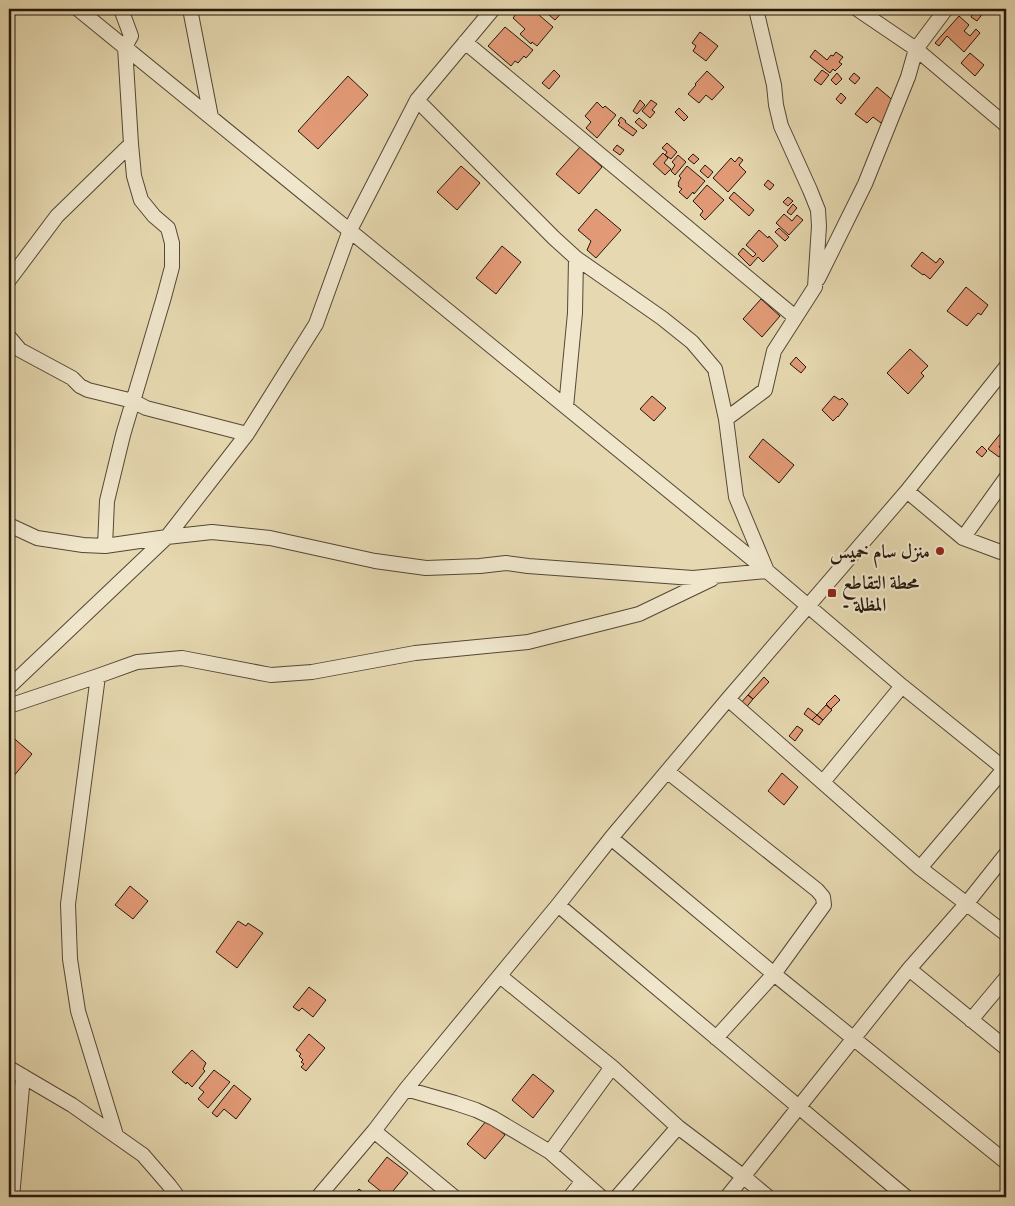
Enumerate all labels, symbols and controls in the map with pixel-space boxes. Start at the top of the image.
place label: منزل سام خميس [830,540,930,569]
marker: منزل سام خميس [934,545,946,557]
place label: محطة التقاطع - المظلة [842,571,920,616]
marker: محطة التقاطع - المظلة [826,587,838,599]

